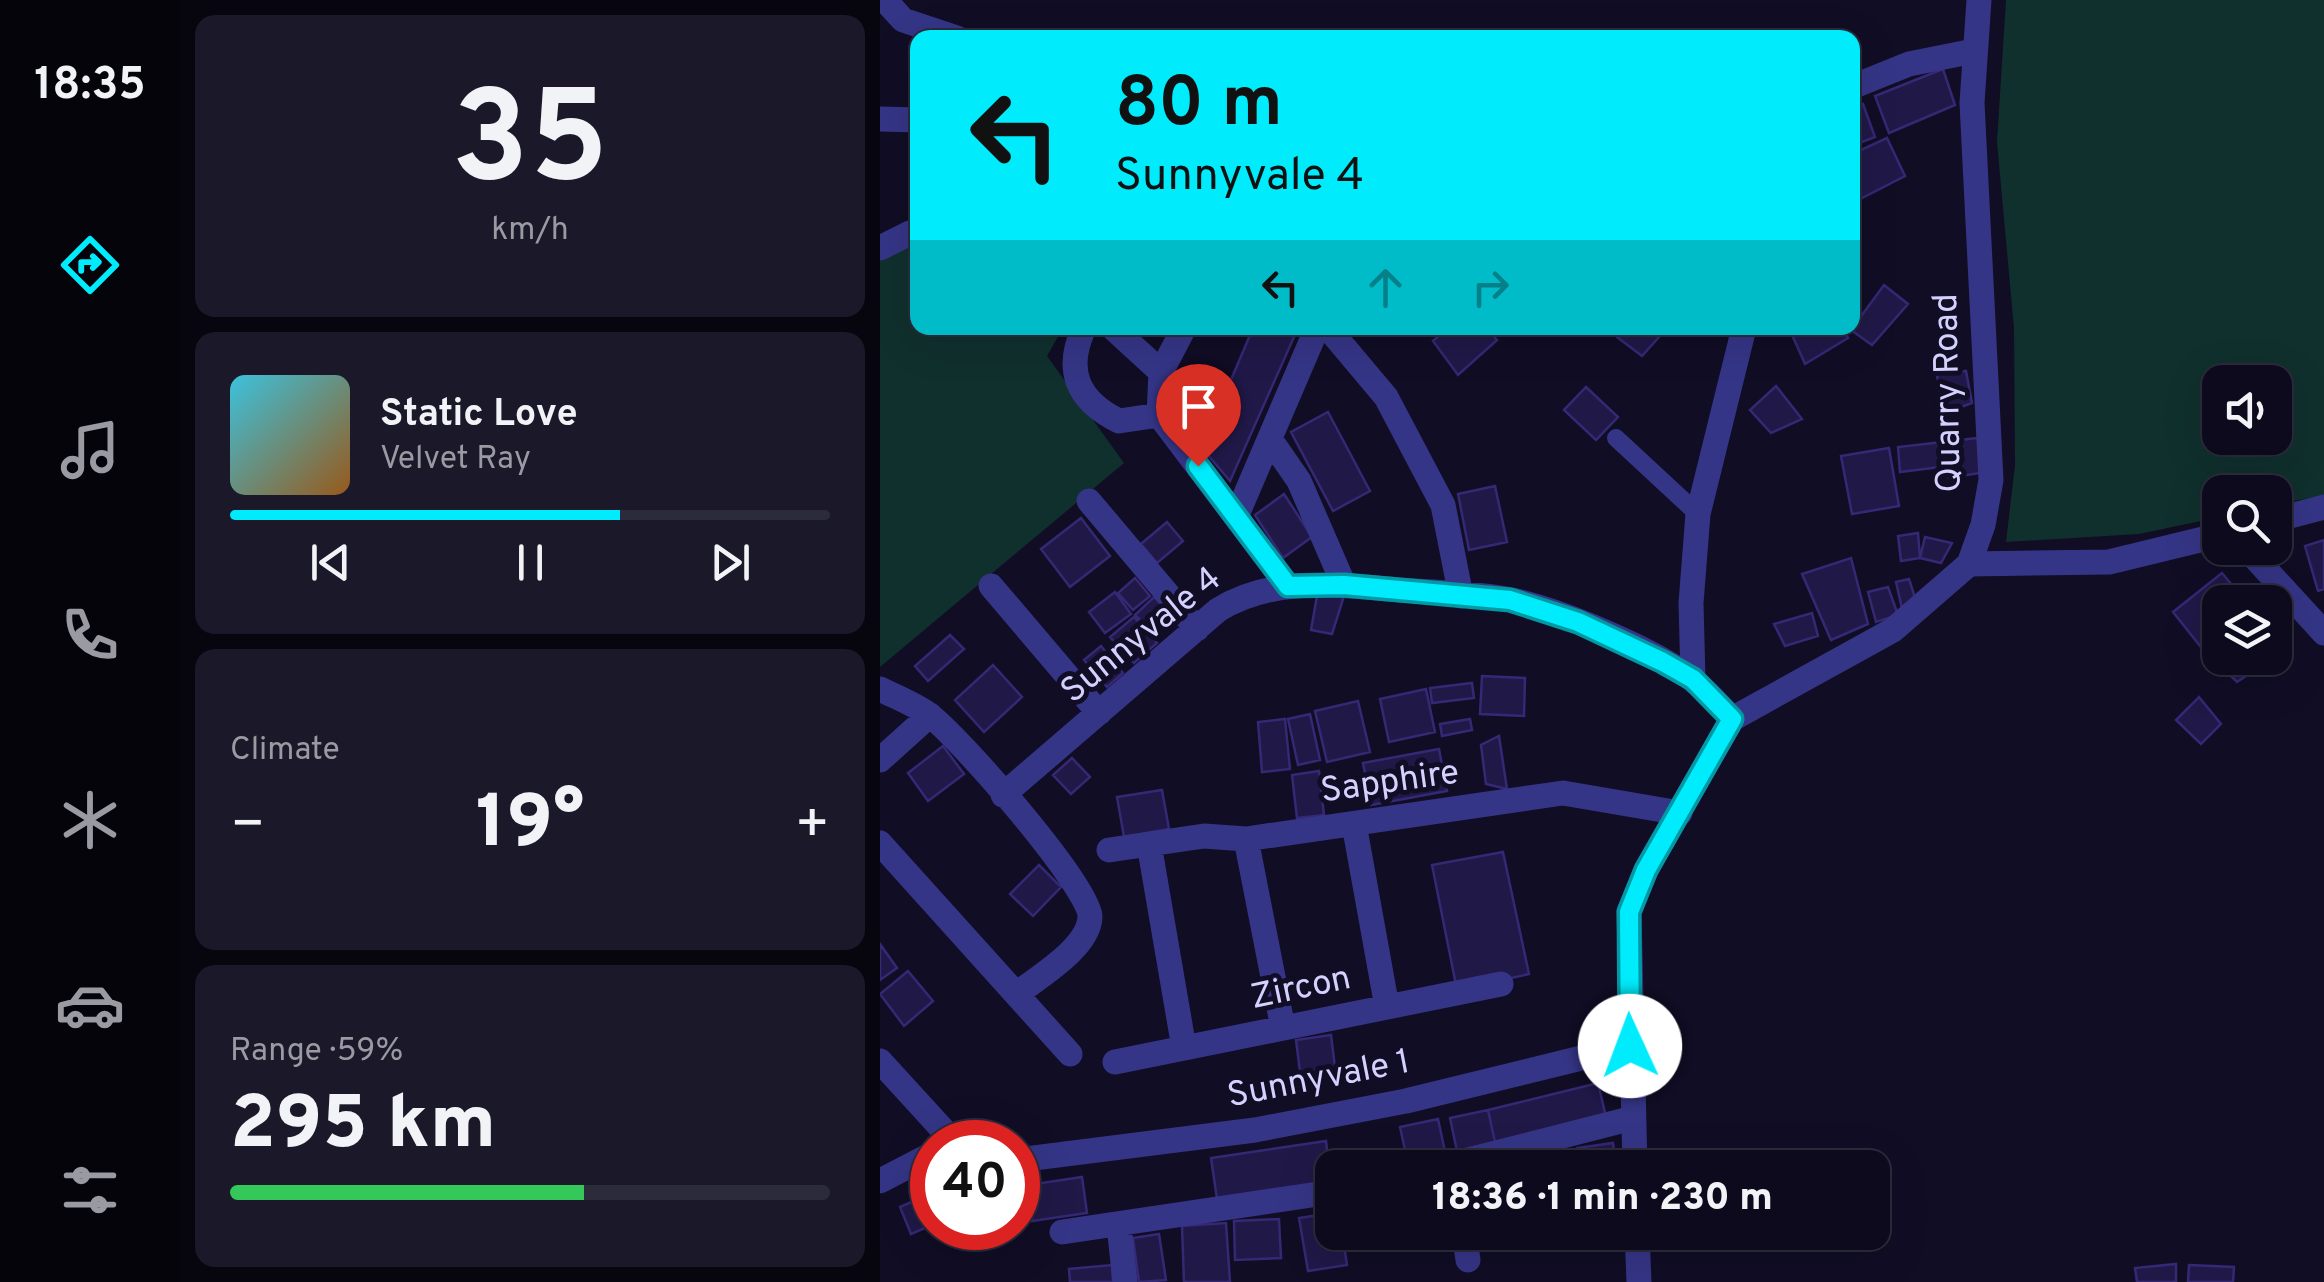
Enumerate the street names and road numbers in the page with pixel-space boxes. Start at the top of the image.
street label: Quarry Road [1925,293,1973,493]
street label: Sunnyvale 4 [1053,558,1231,714]
street label: Sapphire [1318,752,1462,814]
street label: Zircon [1247,957,1355,1021]
street label: Sunnyvale 1 [1224,1041,1414,1119]

